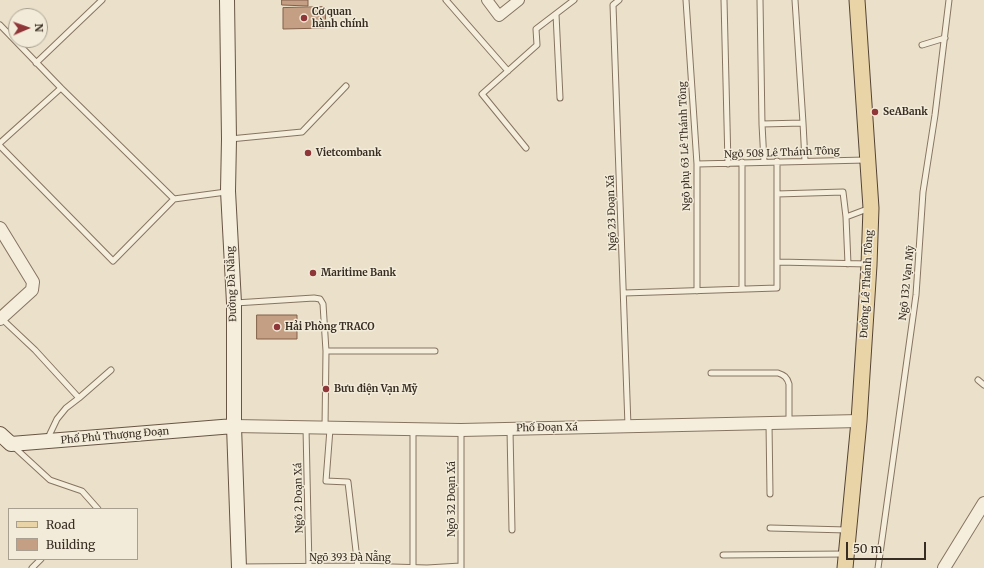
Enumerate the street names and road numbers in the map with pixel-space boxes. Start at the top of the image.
street label: Ngõ phụ 63 Lê Thánh Tông [677,81,693,211]
street label: Ngõ 508 Lê Thánh Tông [724,145,840,161]
street label: Ngõ 23 Đoạn Xá [605,175,619,251]
street label: Đường Lê Thánh Tông [858,230,876,338]
street label: Ngõ 132 Vạn Mỹ [897,245,917,321]
street label: Đường Đà Nẵng [225,246,239,322]
street label: Phố Đoạn Xá [516,421,578,435]
street label: Phố Phủ Thượng Đoạn [60,425,170,447]
street label: Ngõ 32 Đoạn Xá [446,461,458,537]
street label: Ngõ 2 Đoạn Xá [292,463,306,533]
street label: Ngõ 393 Đà Nẵng [309,552,391,564]

